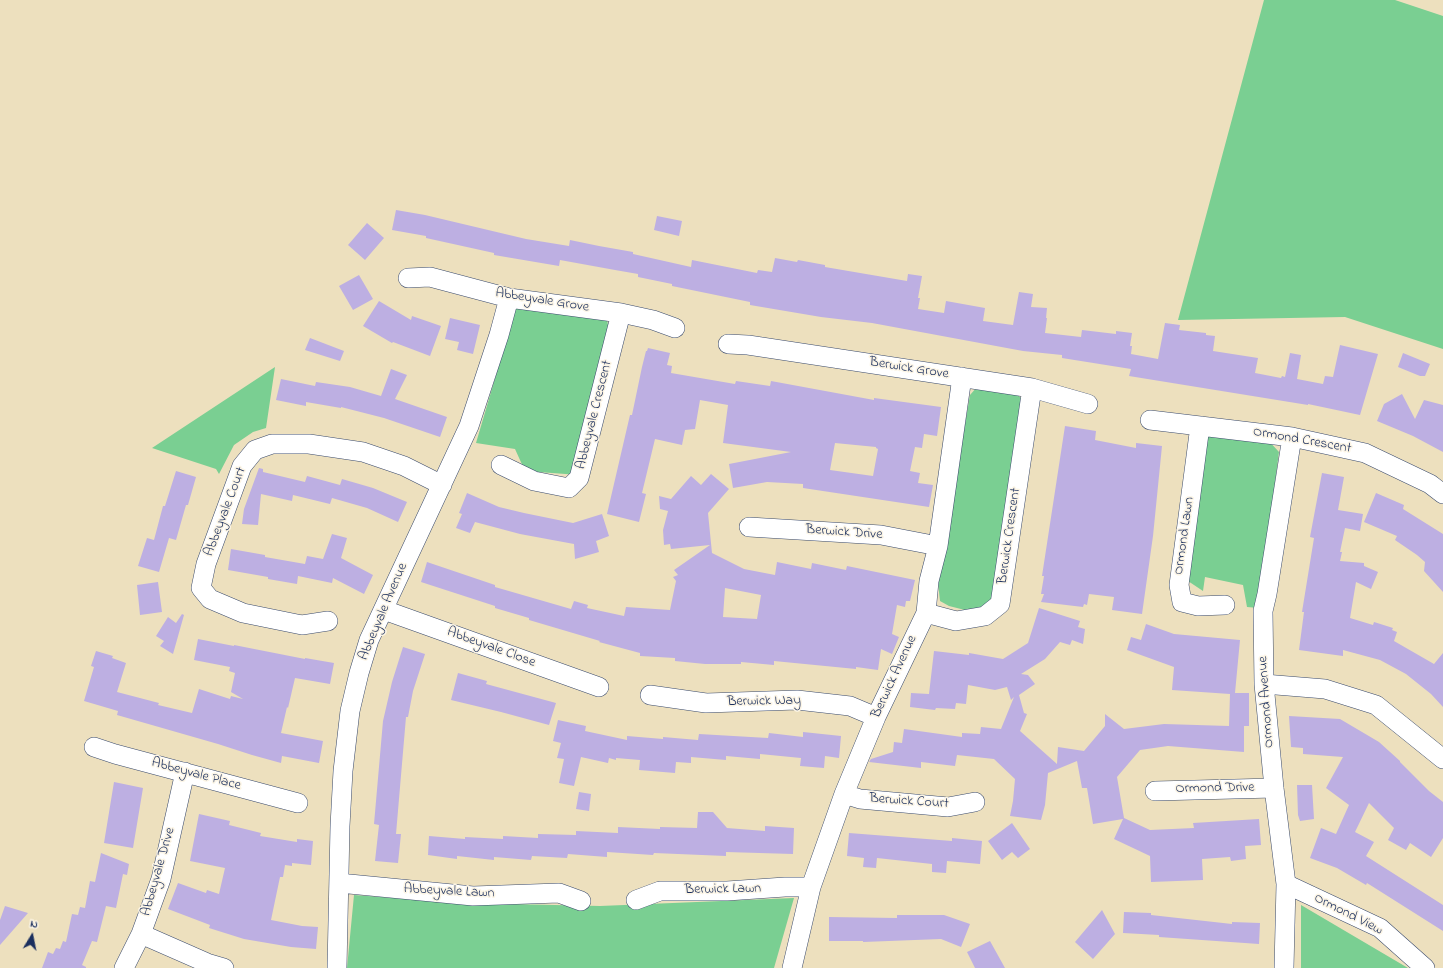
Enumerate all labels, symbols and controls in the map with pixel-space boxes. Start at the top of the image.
street label: Abbeyvale Grove [494,285,590,317]
street label: Berwick Grove [868,354,950,384]
street label: Abbeyvale Crescent [573,359,617,471]
street label: Ormond Crescent [1252,424,1352,458]
street label: Abbeyvale Court [201,465,251,559]
street label: Berwick Crescent [995,487,1025,585]
street label: Ormond Lawn [1171,496,1199,576]
street label: Berwick Drive [805,522,883,544]
street label: Abbeyvale Avenue [356,561,412,663]
street label: Abbeyvale Close [445,624,537,672]
street label: Berwick Avenue [868,633,922,721]
street label: Ormond Avenue [1255,656,1279,748]
street label: Berwick Way [727,693,801,711]
street label: Abbeyvale Place [149,755,243,795]
street label: Ormond Drive [1175,780,1255,798]
street label: Berwick Court [869,791,949,813]
street label: Abbeyvale Drive [138,826,180,918]
street label: Abbeyvale Lawn [403,881,495,903]
street label: Berwick Lawn [685,881,761,899]
street label: Ormond View [1311,890,1385,940]
north arrow [12,916,52,956]
text: N [29,916,39,933]

